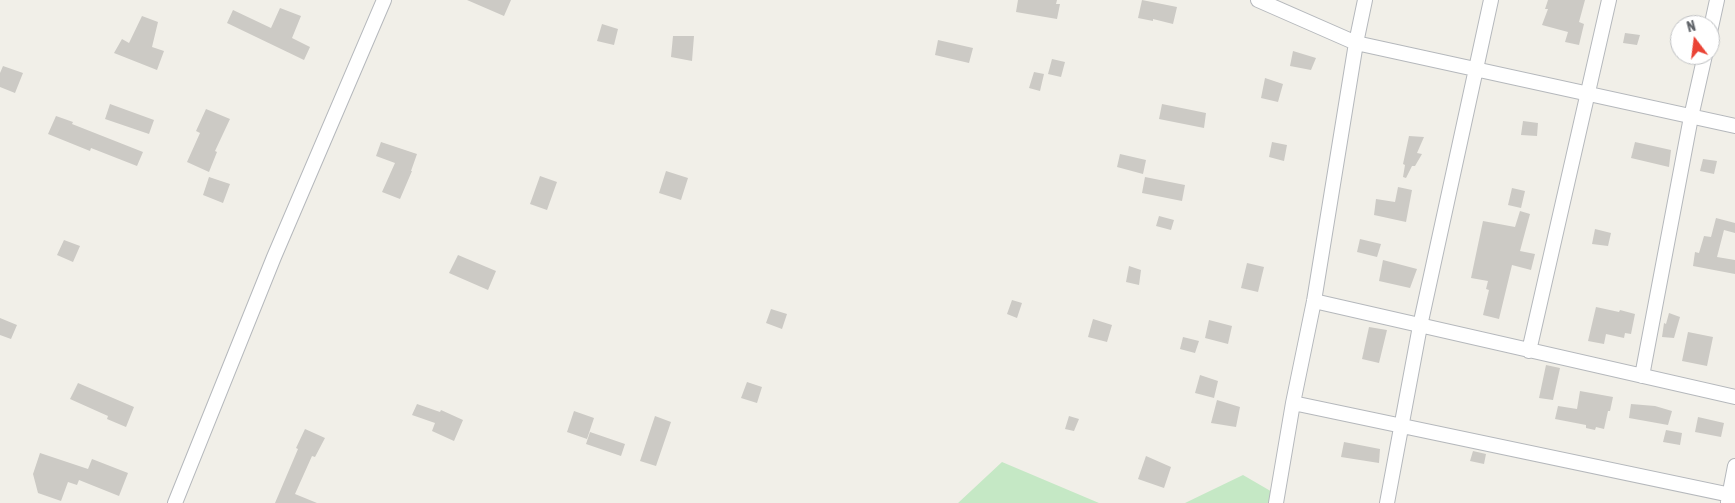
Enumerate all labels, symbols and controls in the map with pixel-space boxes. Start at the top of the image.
north arrow [1670,15,1720,65]
text: N [1685,18,1697,35]

